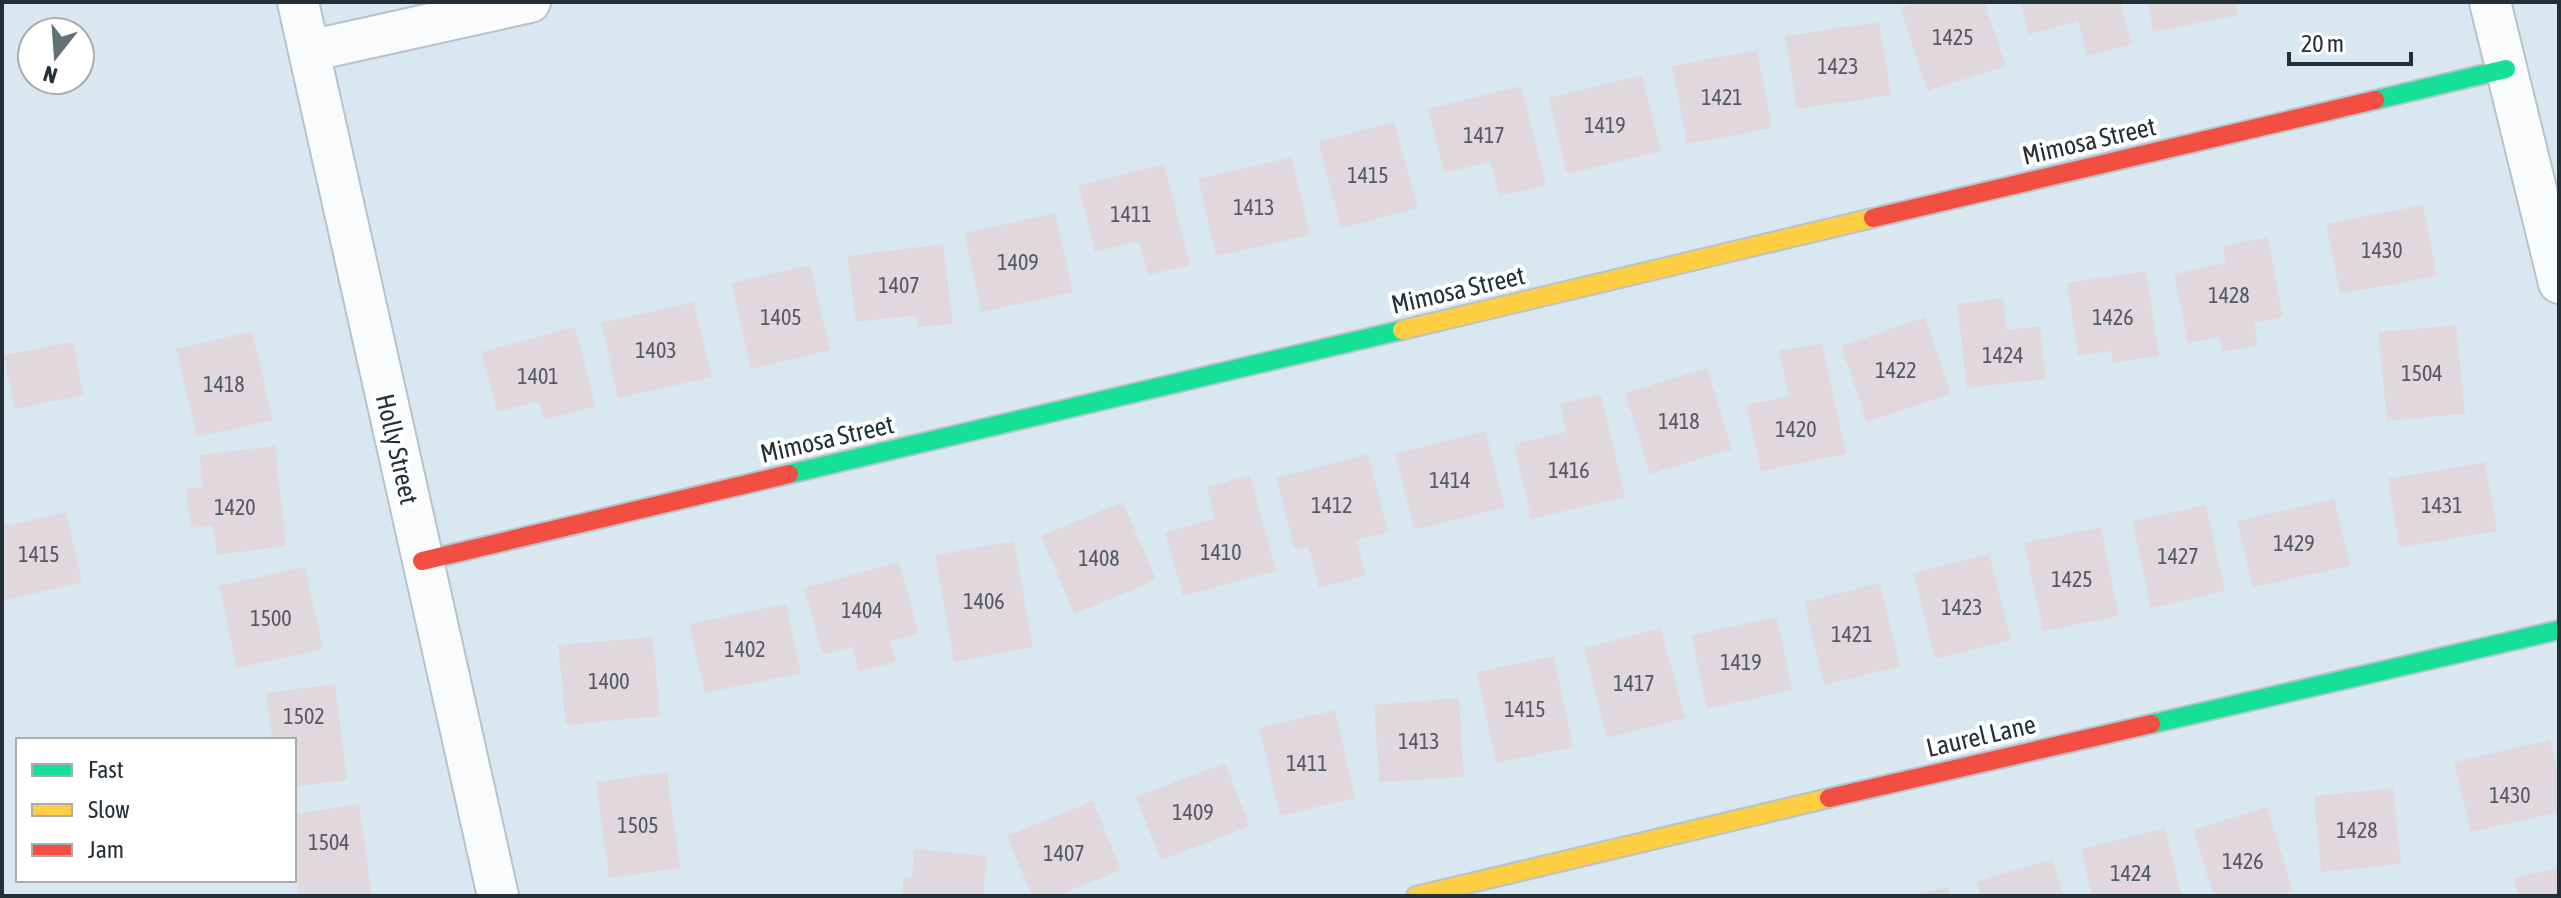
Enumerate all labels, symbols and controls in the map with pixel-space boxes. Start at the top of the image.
north arrow [16,16,96,96]
scale bar [2289,16,2411,66]
house number: 1425 [1932,24,1974,50]
text: 20 m [2301,30,2344,57]
house number: 1423 [1817,53,1859,79]
text: N [40,61,60,89]
house number: 1421 [1701,84,1743,110]
street label: Mimosa Street [2019,111,2159,171]
house number: 1419 [1584,112,1626,138]
house number: 1417 [1463,122,1505,148]
house number: 1415 [1347,162,1389,188]
house number: 1413 [1233,194,1275,220]
house number: 1411 [1110,201,1152,227]
house number: 1430 [2361,237,2403,263]
house number: 1409 [997,249,1039,275]
street label: Mimosa Street [1388,260,1528,320]
house number: 1407 [878,272,920,298]
house number: 1428 [2208,282,2250,308]
house number: 1405 [760,304,802,330]
house number: 1426 [2092,304,2134,330]
house number: 1403 [635,337,677,363]
house number: 1424 [1982,342,2024,368]
house number: 1422 [1875,357,1917,383]
house number: 1504 [2401,360,2443,386]
house number: 1401 [517,363,559,389]
house number: 1418 [203,371,245,397]
street label: Holly Street [370,391,424,507]
house number: 1418 [1658,408,1700,434]
street label: Mimosa Street [757,409,897,469]
house number: 1420 [1775,416,1817,442]
house number: 1416 [1548,457,1590,483]
house number: 1414 [1429,467,1471,493]
house number: 1412 [1311,492,1353,518]
house number: 1431 [2421,492,2463,518]
house number: 1420 [214,494,256,520]
house number: 1429 [2273,530,2315,556]
house number: 1410 [1200,539,1242,565]
house number: 1415 [18,541,60,567]
house number: 1427 [2157,543,2199,569]
house number: 1408 [1078,545,1120,571]
house number: 1425 [2051,566,2093,592]
house number: 1406 [963,588,1005,614]
house number: 1423 [1941,594,1983,620]
house number: 1404 [841,597,883,623]
house number: 1500 [250,605,292,631]
house number: 1421 [1831,621,1873,647]
house number: 1402 [724,636,766,662]
house number: 1419 [1720,649,1762,675]
house number: 1400 [588,668,630,694]
house number: 1417 [1613,670,1655,696]
house number: 1415 [1504,696,1546,722]
house number: 1502 [283,703,325,729]
street label: Laurel Lane [1923,709,2039,763]
house number: 1413 [1398,728,1440,754]
legend [16,738,296,882]
house number: 1411 [1286,750,1328,776]
text: Fast [88,756,124,783]
house number: 1430 [2489,782,2531,808]
text: Slow [88,796,130,823]
house number: 1409 [1172,799,1214,825]
house number: 1505 [617,812,659,838]
house number: 1428 [2336,817,2378,843]
house number: 1504 [308,829,350,855]
text: Jam [88,836,124,863]
house number: 1407 [1043,840,1085,866]
house number: 1426 [2222,848,2264,874]
house number: 1424 [2110,860,2152,886]

